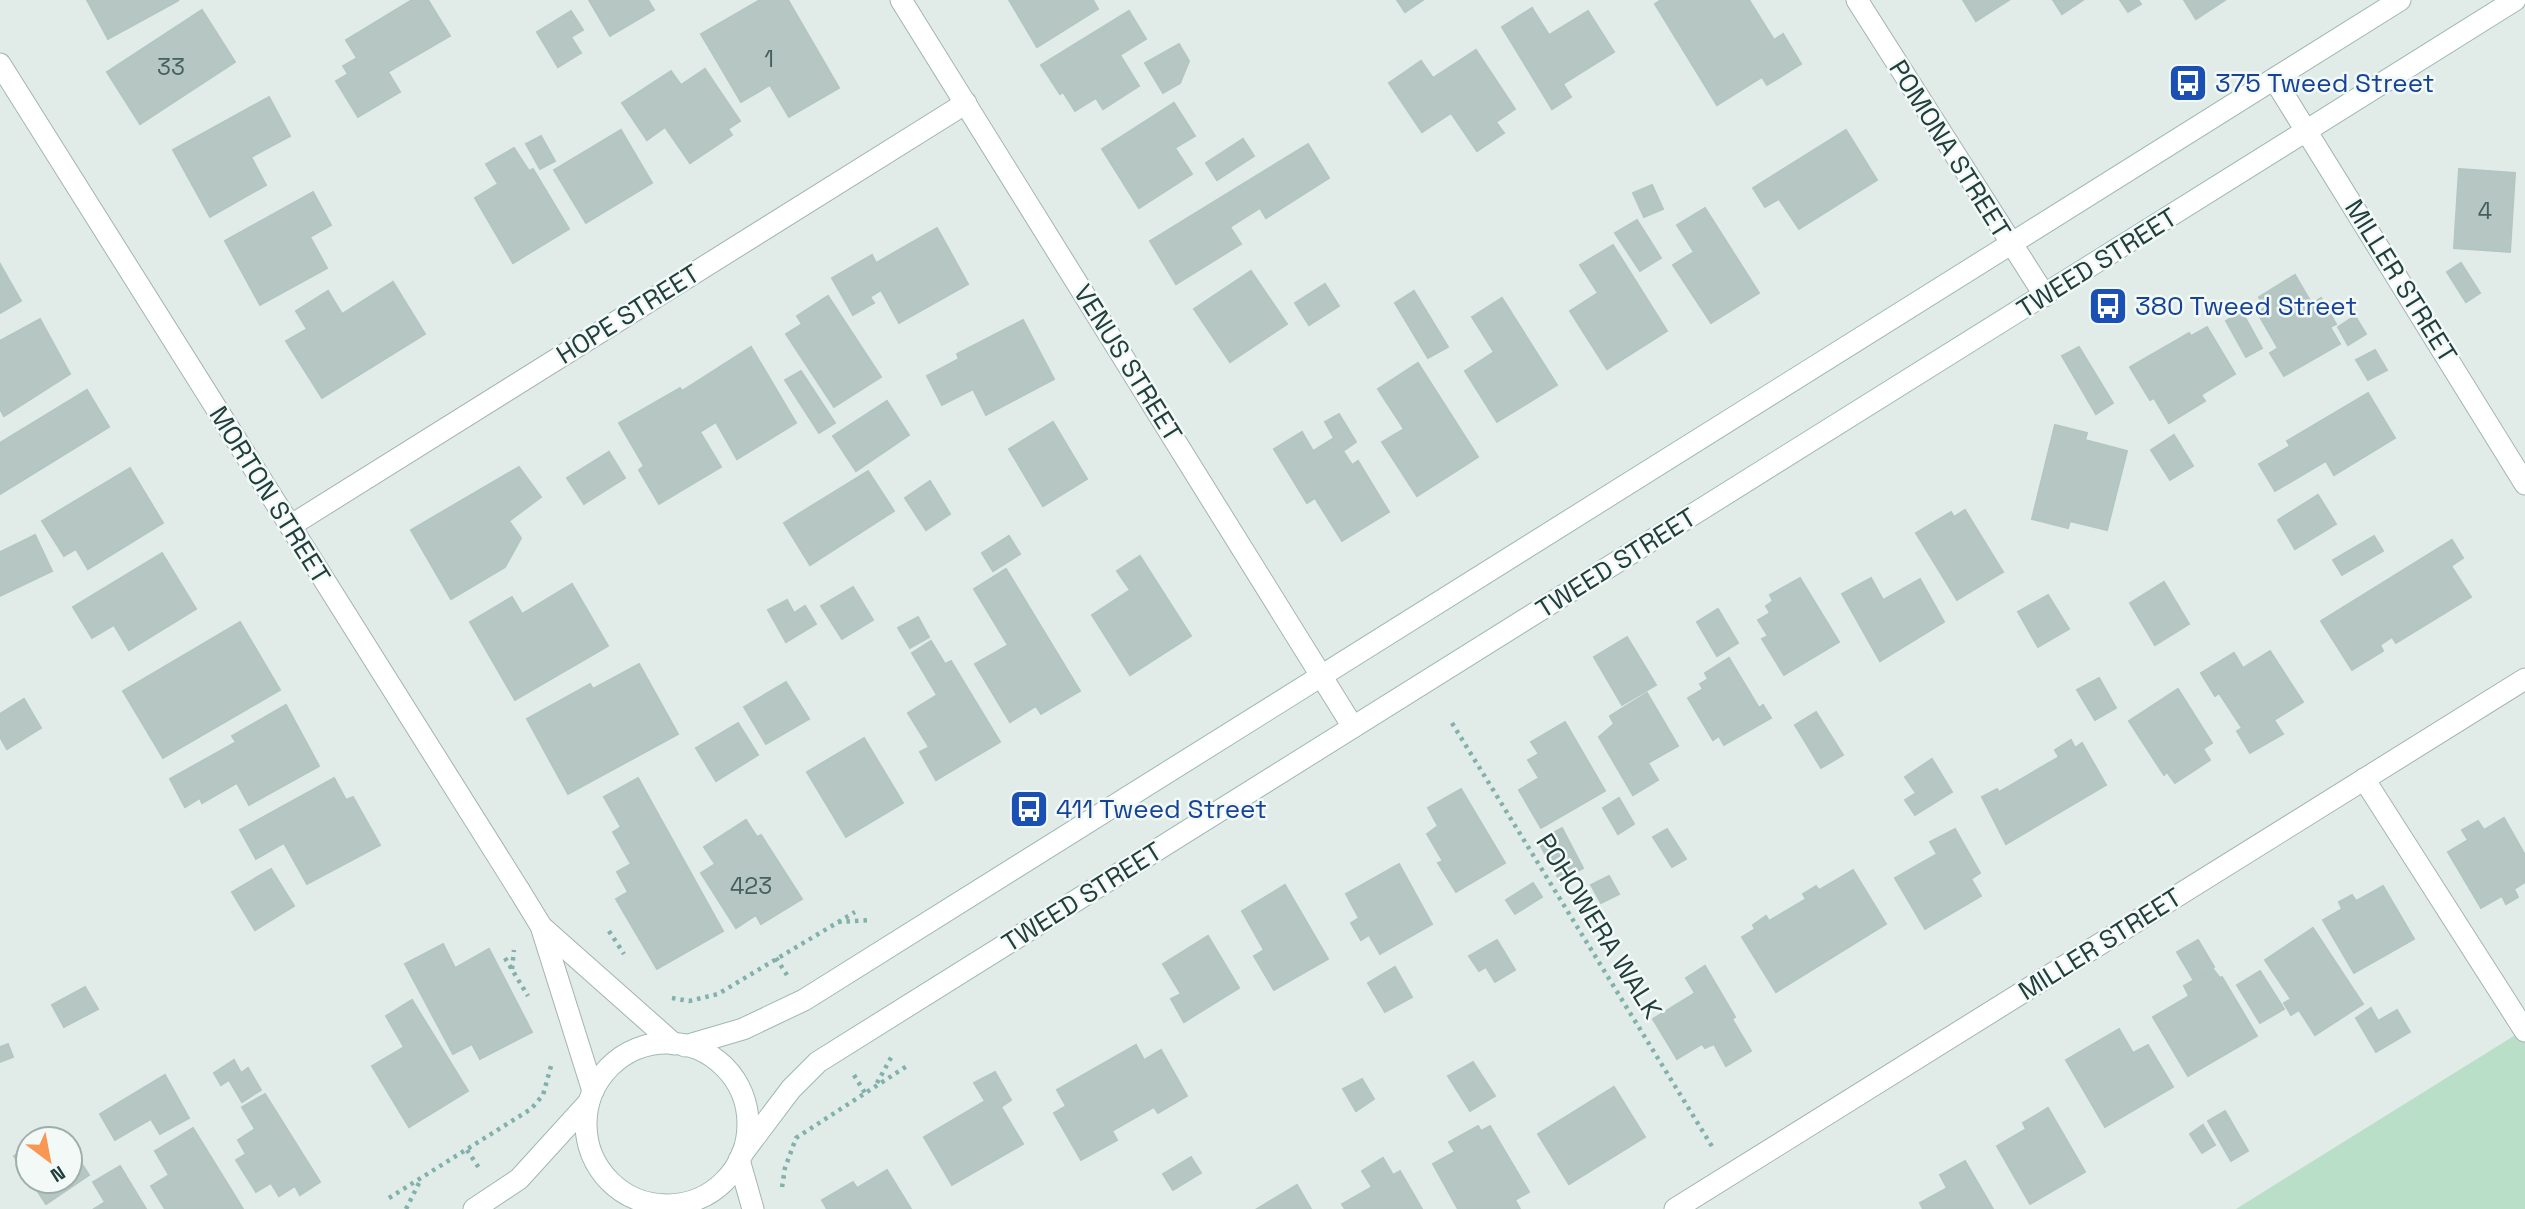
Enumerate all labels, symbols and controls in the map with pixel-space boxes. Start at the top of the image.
house number: 1 [764,44,774,74]
house number: 33 [157,52,185,82]
street label: POMONA STREET [1881,53,2019,245]
bus stop icon: 375 Tweed Street [2167,62,2209,104]
place label: 375 Tweed Street [2215,66,2435,100]
street label: MILLER STREET [2337,193,2465,369]
house number: 4 [2478,196,2492,226]
street label: TWEED STREET [2011,200,2183,326]
street label: HOPE STREET [550,256,706,372]
street label: VENUS STREET [1066,278,1190,448]
bus stop icon: 380 Tweed Street [2087,285,2129,327]
place label: 380 Tweed Street [2135,289,2357,323]
street label: MORTON STREET [202,400,338,590]
street label: TWEED STREET [1530,500,1702,626]
bus stop icon: 411 Tweed Street [1008,788,1050,830]
place label: 411 Tweed Street [1056,792,1267,826]
street label: POHOWERA WALK [1528,827,1670,1025]
street label: TWEED STREET [996,834,1168,960]
house number: 423 [730,871,772,901]
street label: MILLER STREET [2012,880,2188,1008]
north arrow [14,1125,84,1195]
text: N [46,1160,70,1188]

